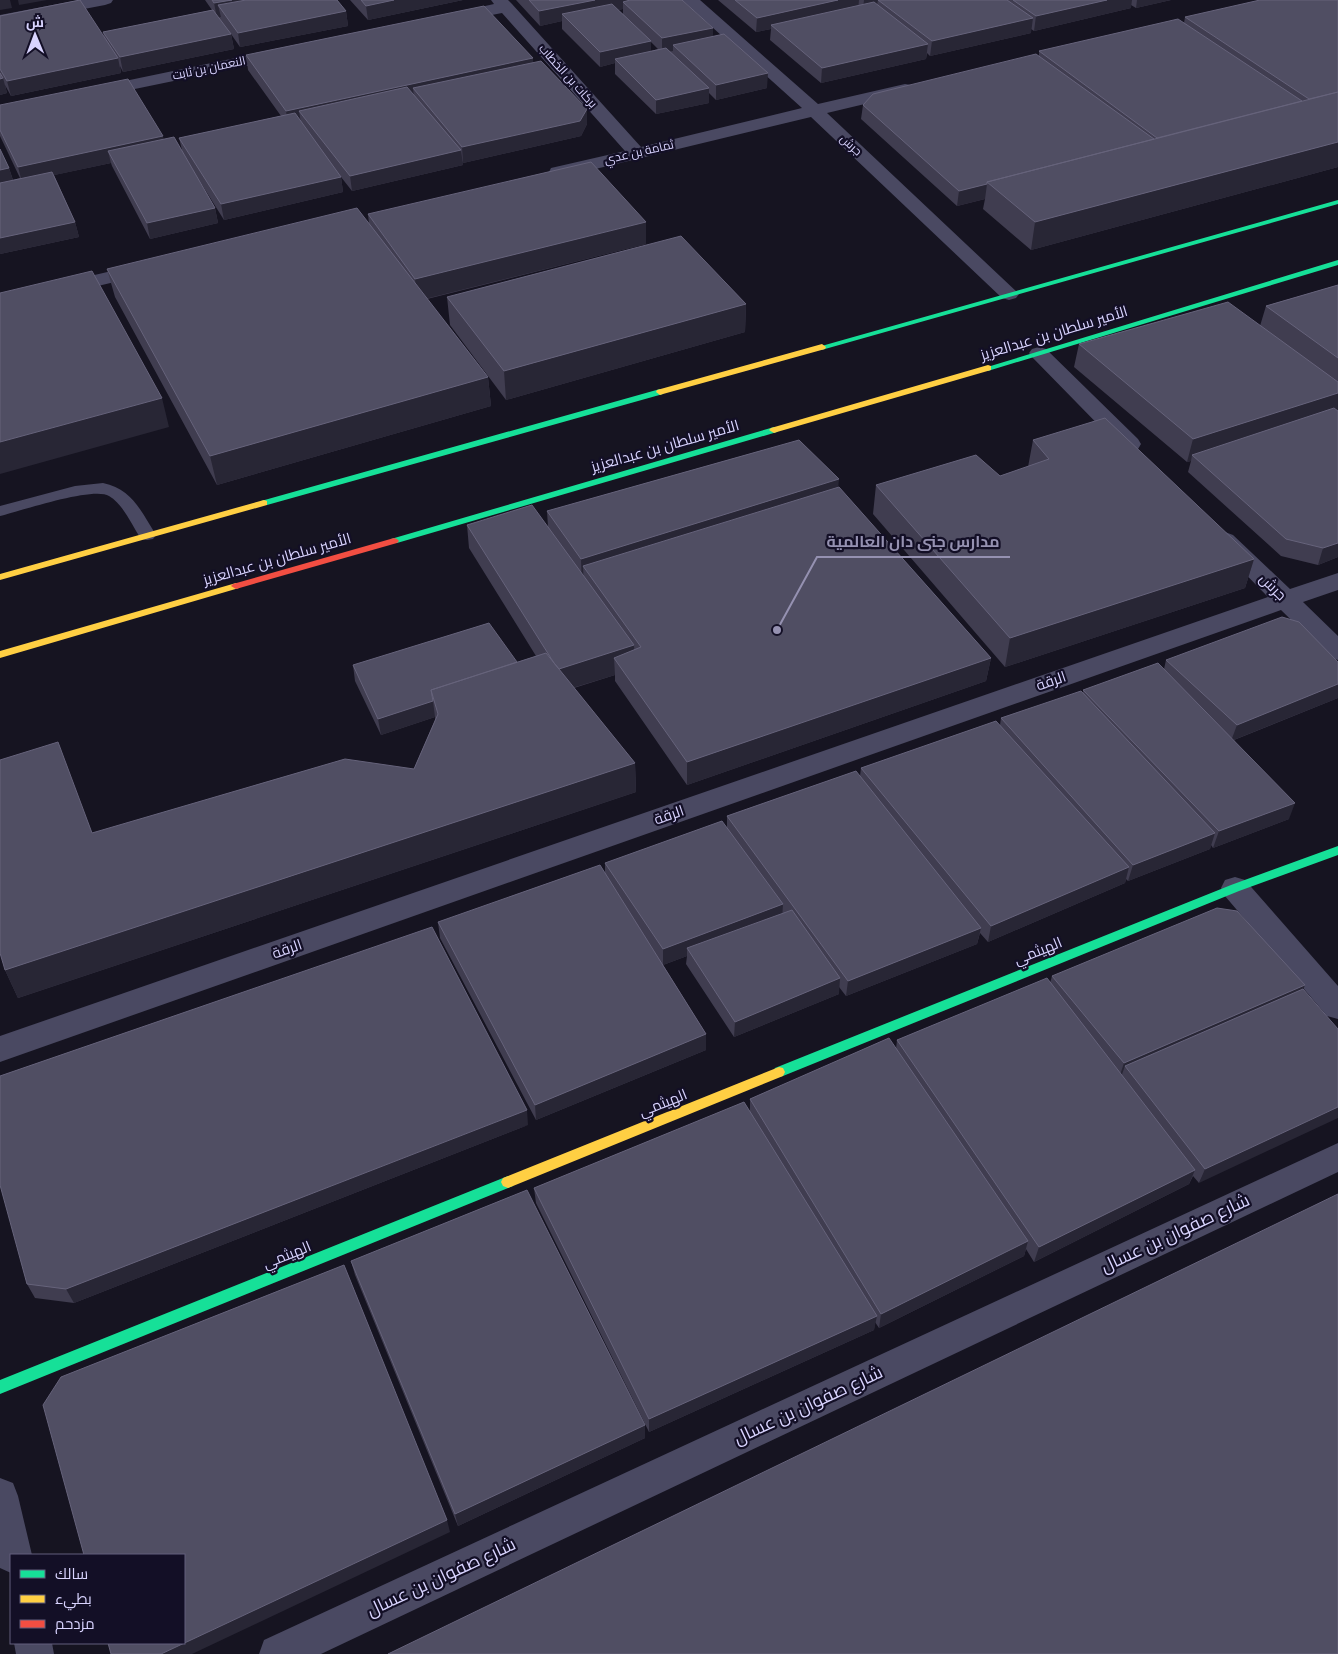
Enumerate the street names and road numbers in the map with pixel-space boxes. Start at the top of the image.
street label: بركات بن الخطاب [536,41,601,111]
street label: النعمان بن ثابت [171,52,247,83]
street label: جرش [837,131,866,159]
street label: ثمامة بن عدي [603,136,677,170]
street label: الأمير سلطان بن عبدالعزيز [977,301,1130,365]
street label: الأمير سلطان بن عبدالعزيز [588,415,741,477]
street label: الأمير سلطان بن عبدالعزيز [200,528,353,590]
street label: جرش [1255,569,1291,605]
street label: الرقة [1033,667,1068,694]
street label: الرقة [651,801,686,828]
street label: الهيثمي [1011,932,1066,972]
street label: الرقة [269,935,304,962]
street label: الهيثمي [636,1084,691,1124]
street label: شارع صفوان بن عسال [1097,1188,1253,1278]
street label: الهيثمي [260,1236,315,1276]
street label: شارع صفوان بن عسال [730,1360,886,1450]
street label: شارع صفوان بن عسال [363,1532,519,1622]

